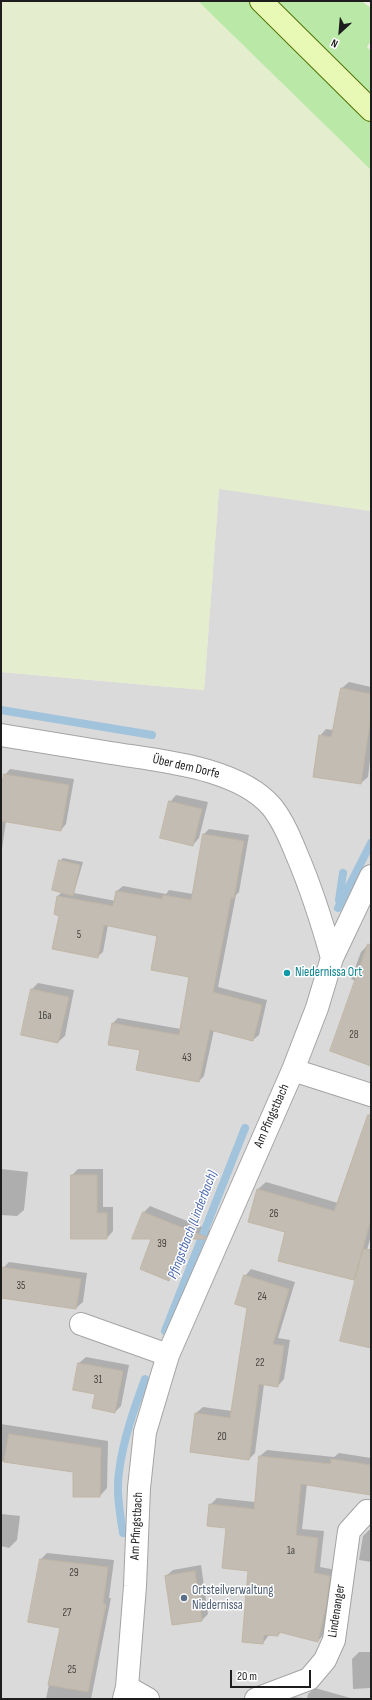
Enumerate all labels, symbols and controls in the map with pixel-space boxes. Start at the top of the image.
north arrow [320,12,360,52]
text: N [329,36,340,50]
street label: Über dem Dorfe [151,752,221,782]
house number: 5 [77,928,81,942]
place label: Niedernissa Ort [295,965,362,981]
marker: Niedernissa Ort [282,968,292,978]
house number: 16a [39,1009,51,1023]
house number: 28 [349,1028,359,1042]
house number: 43 [182,1051,192,1065]
street label: Am Pfingstbach [251,1082,293,1150]
water label: Pfingstbach (Linderbach) [165,1168,221,1282]
house number: 26 [269,1207,279,1221]
house number: 39 [157,1237,167,1251]
house number: 35 [16,1279,26,1293]
house number: 24 [257,1290,267,1304]
house number: 22 [255,1356,265,1370]
house number: 31 [94,1373,102,1387]
house number: 20 [217,1430,227,1444]
street label: Am Pfingstbach [127,1492,147,1560]
house number: 1a [287,1544,295,1558]
house number: 29 [69,1566,79,1580]
place label: Ortsteilverwaltung Niedernissa [192,1583,274,1614]
street label: Lindenanger [325,1583,349,1639]
marker: Ortsteilverwaltung Niedernissa [179,1593,189,1603]
house number: 27 [63,1606,71,1620]
scale bar [232,1662,313,1688]
house number: 25 [68,1663,76,1677]
text: 20 m [237,1669,257,1684]

